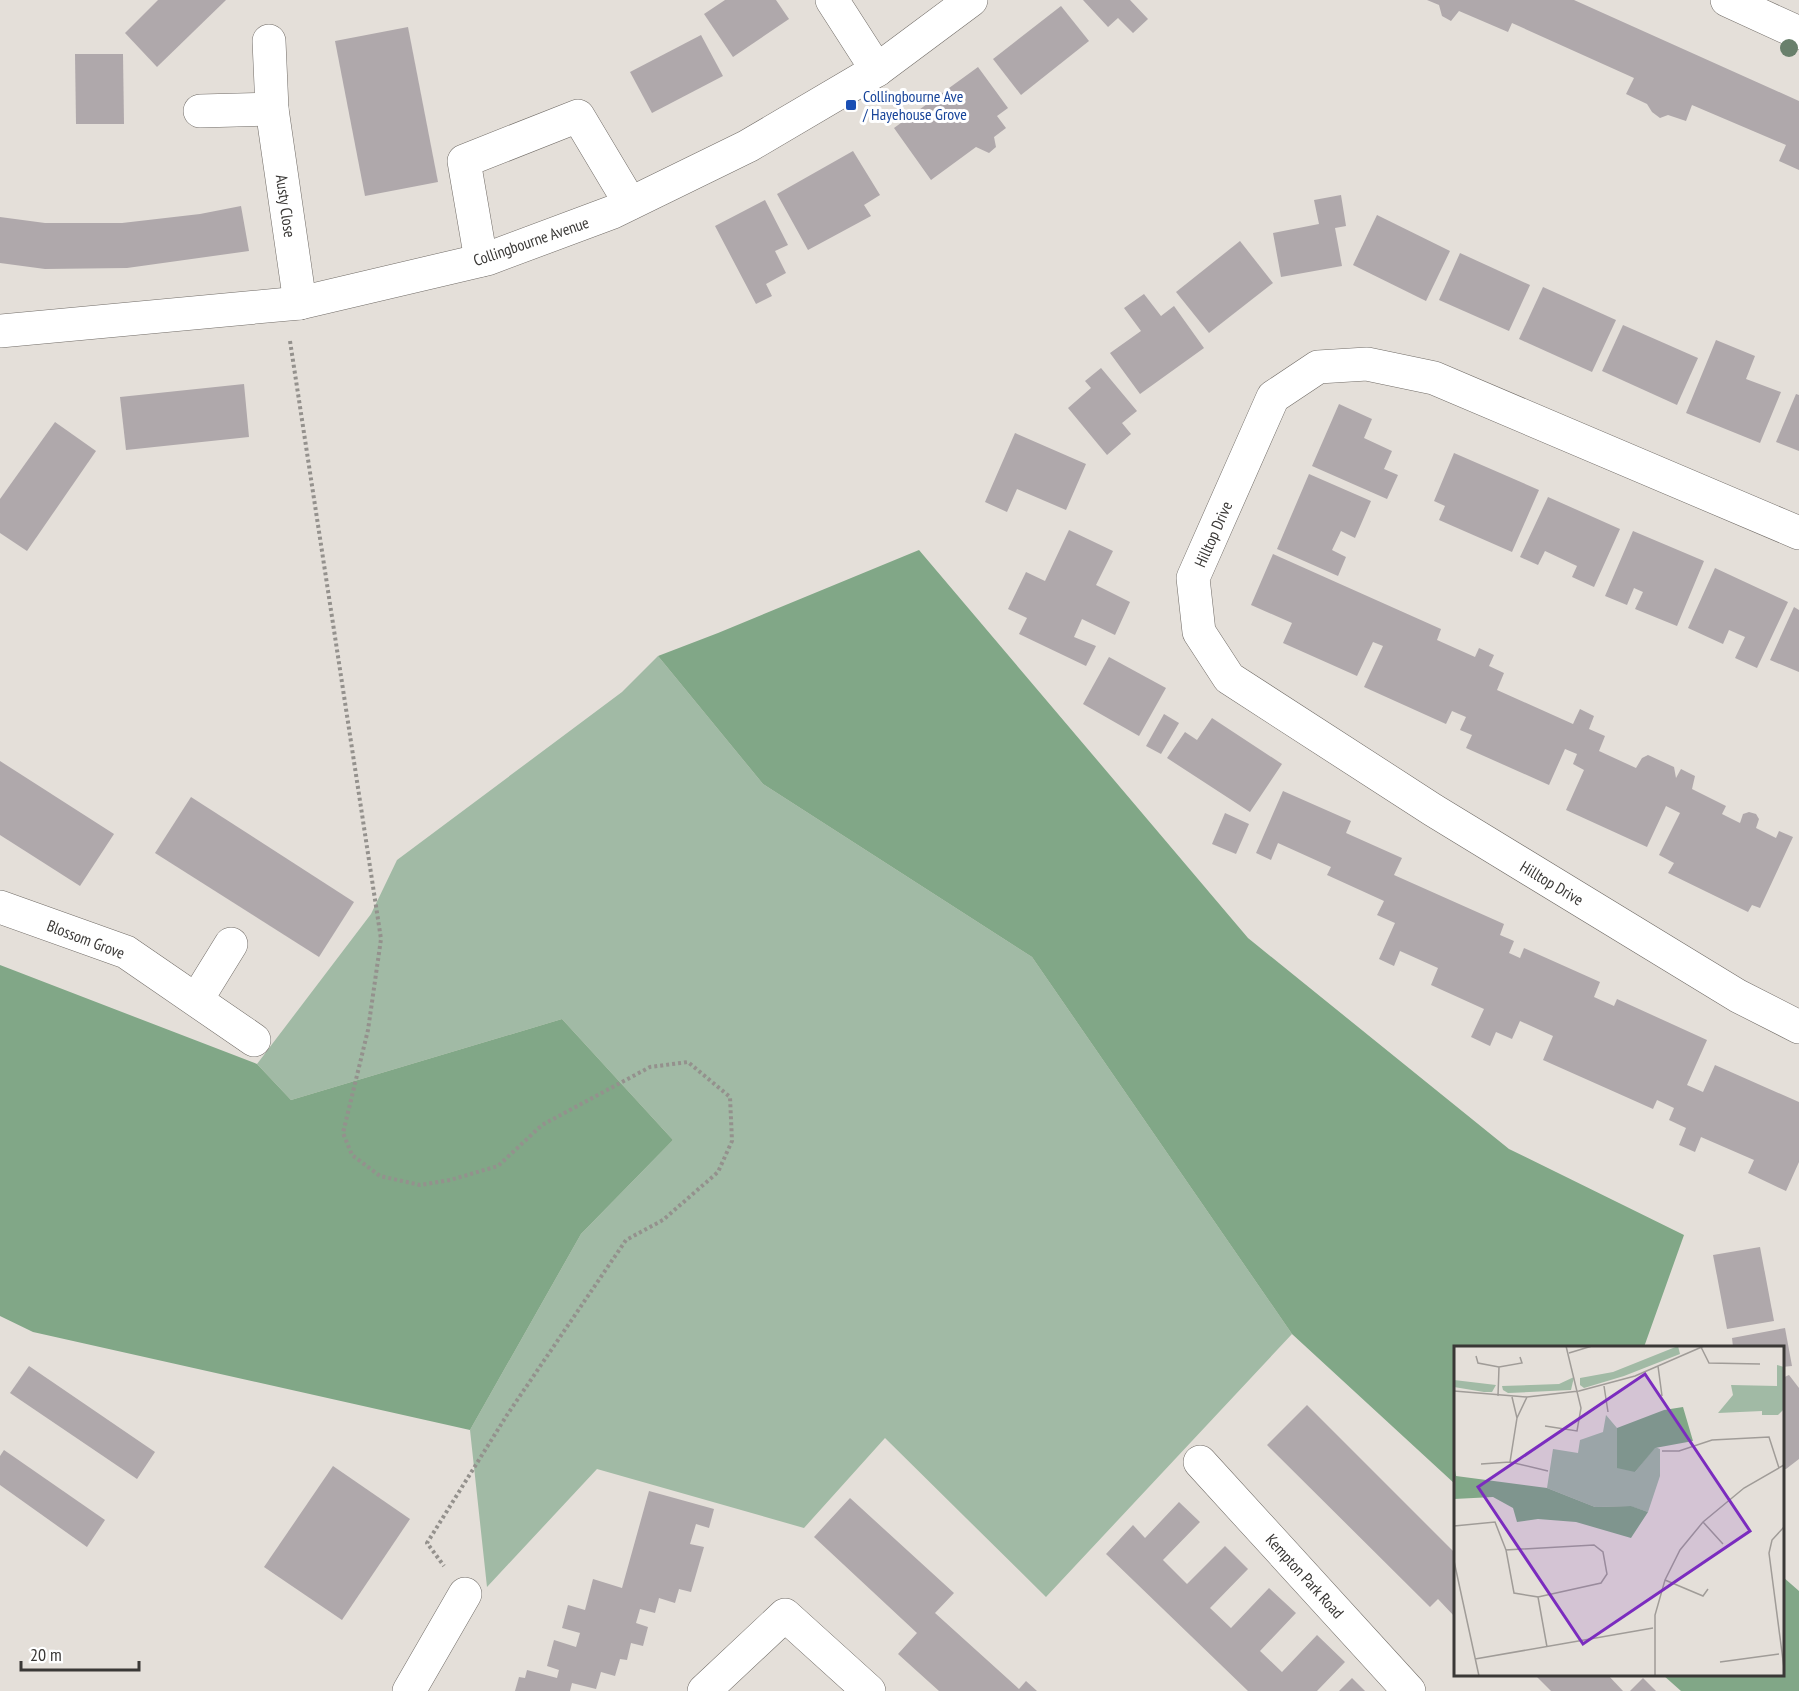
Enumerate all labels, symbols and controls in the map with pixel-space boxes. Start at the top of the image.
place label: Collingbourne Ave / Hayehouse Grove [862,86,967,124]
marker: Collingbourne Ave / Hayehouse Grove [844,98,858,112]
street label: Austy Close [272,173,300,239]
street label: Collingbourne Avenue [471,212,591,270]
street label: Hilltop Drive [1190,498,1236,570]
street label: Hilltop Drive [1517,856,1587,910]
street label: Blossom Grove [44,915,128,963]
inset map [1454,1346,1784,1676]
street label: Kempton Park Road [1262,1530,1348,1622]
scale bar [21,1634,140,1672]
text: 20 m [30,1643,62,1666]

